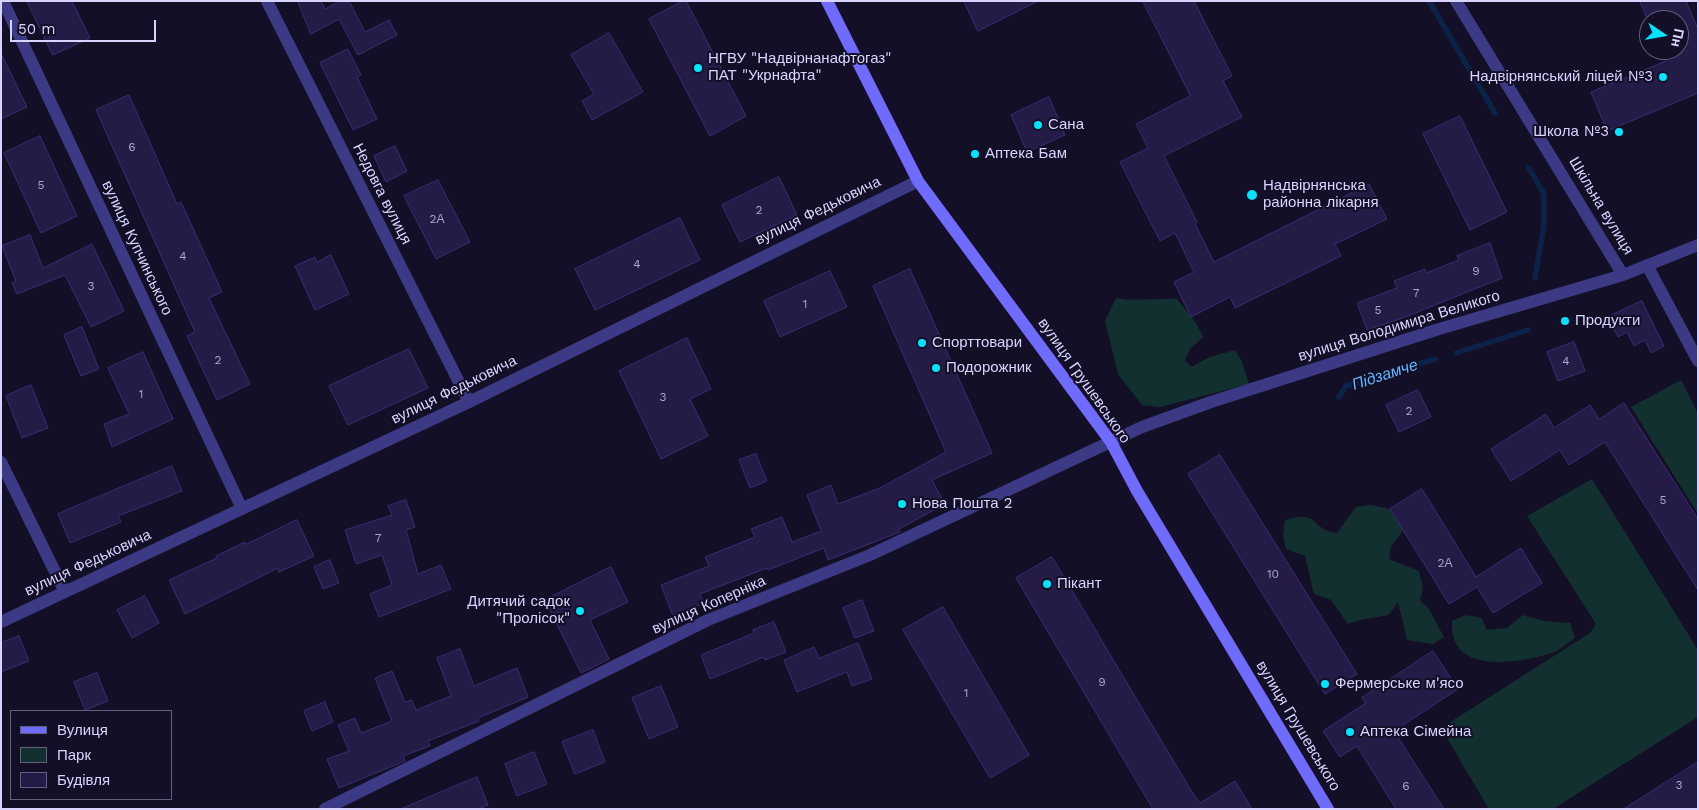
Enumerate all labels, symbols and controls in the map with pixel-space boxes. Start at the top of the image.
scale bar [12,10,159,42]
north arrow [1639,10,1689,60]
text: 50 m [18,20,55,38]
text: Пн [1668,27,1687,49]
place label: НГВУ "Надвірнанафтогаз" ПАТ "Укрнафта" [708,50,891,85]
marker: НГВУ "Надвірнанафтогаз" ПАТ "Укрнафта" [692,62,704,74]
place label: Надвірнянський ліцей №3 [1469,68,1653,86]
marker: Надвірнянський ліцей №3 [1657,71,1669,83]
place label: Сана [1048,116,1084,134]
marker: Сана [1032,119,1044,131]
place label: Школа №3 [1533,123,1609,141]
marker: Школа №3 [1613,126,1625,138]
house number: 6 [128,140,136,154]
street label: Недовга вулиця [349,140,415,248]
place label: Аптека Бам [985,145,1067,163]
marker: Аптека Бам [969,148,981,160]
street label: Шкільна вулиця [1565,154,1637,258]
street label: вулиця Федьковича [752,173,884,249]
place label: Надвірнянська районна лікарня [1263,177,1378,212]
house number: 5 [38,178,44,192]
street label: вулиця Купчинського [98,178,176,318]
marker: Надвірнянська районна лікарня [1245,188,1259,202]
house number: 2 [756,203,762,217]
house number: 2А [430,212,444,226]
house number: 4 [179,249,187,263]
house number: 4 [633,257,641,271]
house number: 9 [1472,264,1480,278]
house number: 3 [88,279,94,293]
house number: 7 [1413,286,1419,300]
street label: вулиця Володимира Великого [1296,287,1502,365]
house number: 1 [803,297,807,311]
house number: 5 [1375,303,1381,317]
place label: Продукти [1575,312,1640,330]
street label: вулиця Грушевського [1034,315,1134,447]
marker: Продукти [1559,315,1571,327]
place label: Спорттовари [932,334,1022,352]
marker: Спорттовари [916,337,928,349]
street label: вулиця Федьковича [388,352,520,428]
house number: 2 [215,353,221,367]
house number: 4 [1562,354,1570,368]
water label: Підзамче [1350,355,1420,395]
place label: Подорожник [946,359,1032,377]
marker: Подорожник [930,362,942,374]
house number: 1 [139,387,143,401]
house number: 3 [660,390,666,404]
house number: 2 [1406,404,1412,418]
house number: 5 [1660,493,1666,507]
place label: Нова Пошта 2 [912,495,1012,513]
marker: Нова Пошта 2 [896,498,908,510]
street label: вулиця Федьковича [22,526,154,600]
house number: 7 [375,531,381,545]
house number: 2А [1438,556,1452,570]
house number: 10 [1267,567,1279,581]
street label: вулиця Коперніка [649,572,769,638]
place label: Пікант [1057,575,1102,593]
marker: Пікант [1041,578,1053,590]
place label: Дитячий садок "Пролісок" [467,593,570,628]
marker: Дитячий садок "Пролісок" [574,605,586,617]
street label: вулиця Грушевського [1252,658,1344,794]
house number: 9 [1098,675,1106,689]
place label: Фермерське м'ясо [1335,675,1464,693]
marker: Фермерське м'ясо [1319,678,1331,690]
house number: 1 [964,686,968,700]
legend [10,710,172,800]
text: Вулиця [57,721,108,739]
place label: Аптека Сімейна [1360,723,1471,741]
marker: Аптека Сімейна [1344,726,1356,738]
text: Парк [57,746,91,764]
text: Будівля [57,771,110,789]
house number: 3 [1676,778,1682,792]
house number: 6 [1402,779,1410,793]

